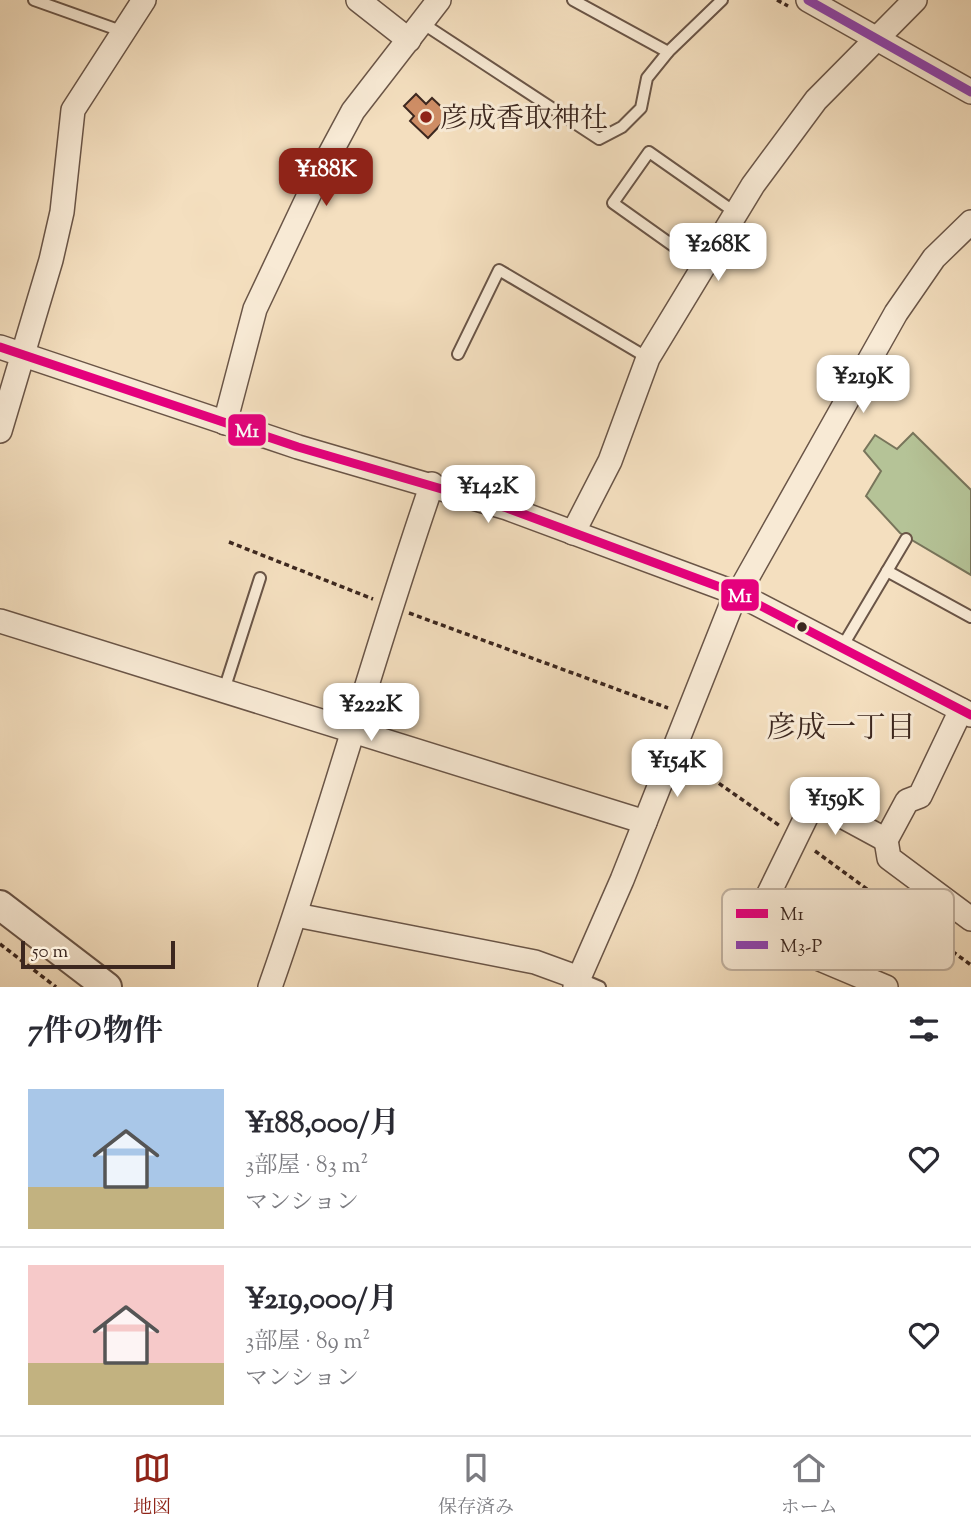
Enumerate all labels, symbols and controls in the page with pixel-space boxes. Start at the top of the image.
place label: 彦成香取神社 [440,100,608,140]
marker: 彦成香取神社 [418,109,434,125]
pin: ¥188K [277,148,375,208]
text: ¥188K [295,154,357,187]
pin: ¥268K [669,224,767,283]
text: ¥268K [686,229,750,262]
pin: ¥219K [814,356,912,415]
text: ¥219K [833,361,893,394]
line badge: M1 [227,413,267,447]
text: M1 [235,419,260,446]
pin: ¥142K [439,466,537,525]
text: ¥142K [457,471,519,504]
line badge: M1 [720,578,760,612]
text: M1 [728,584,753,611]
unlabelled marker [795,620,809,634]
pin: ¥222K [322,684,420,743]
text: ¥222K [339,689,403,722]
district label: 彦成一丁目 [766,708,916,751]
pin: ¥154K [628,740,726,799]
text: ¥154K [648,745,706,778]
pin: ¥159K [786,778,884,837]
text: ¥159K [806,783,864,816]
legend [722,889,954,970]
text: M1 [780,902,804,929]
text: M3-P [780,934,822,961]
scale bar [21,938,175,970]
text: 50 m [32,939,68,966]
icon: filters [905,1010,943,1048]
text: 7件の物件 [28,1011,163,1054]
text: ¥188,000/月 [245,1103,399,1146]
icon: home [84,1117,168,1201]
icon: heart [905,1140,943,1178]
text: 3部屋 · 83 m² [245,1150,368,1183]
text: マンション [245,1187,359,1220]
text: ¥219,000/月 [245,1279,398,1322]
icon: home [84,1293,168,1377]
icon: heart [905,1316,943,1354]
text: 3部屋 · 89 m² [245,1326,370,1359]
text: マンション [245,1363,359,1396]
tab: 地図 [133,1449,171,1522]
tab: 保存済み [438,1449,514,1522]
tab: ホーム [781,1449,838,1522]

